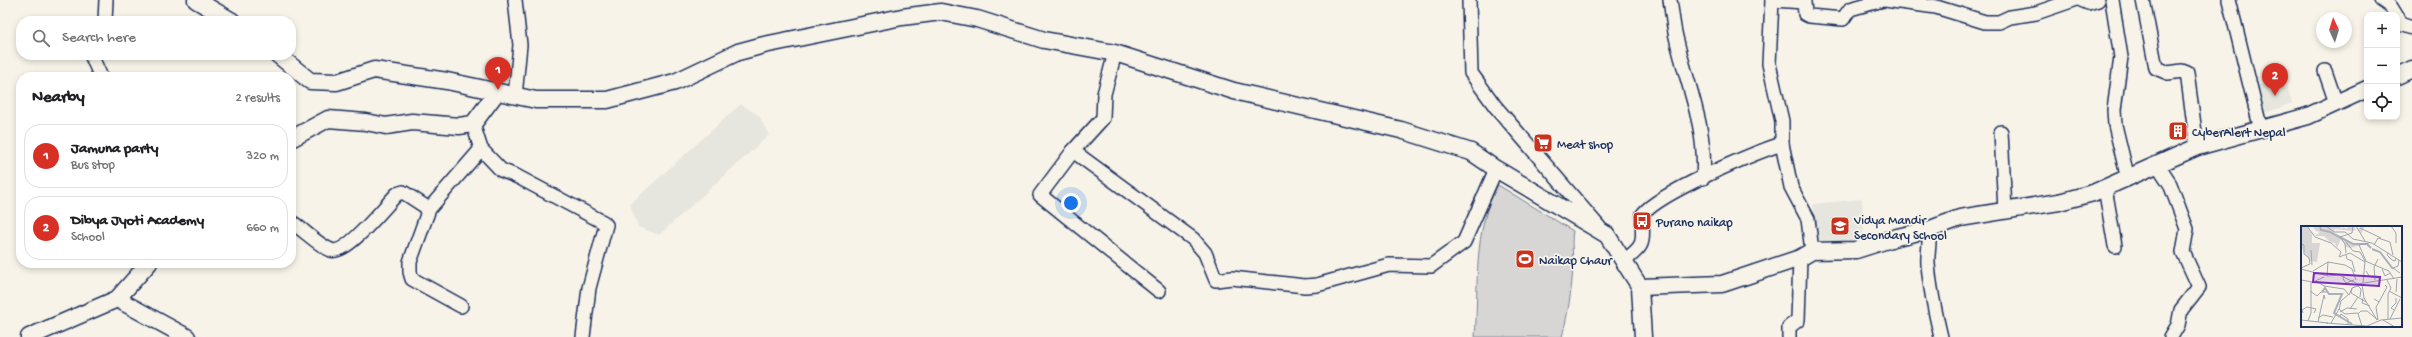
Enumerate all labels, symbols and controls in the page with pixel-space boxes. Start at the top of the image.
north arrow [2316,12,2352,48]
map controls [2364,12,2400,120]
button: + [2364,12,2400,48]
search box [16,16,296,60]
icon: search [30,27,52,49]
text: Search here [62,29,136,47]
button: − [2364,48,2400,84]
pin: 1 [485,57,511,90]
pin: 2 [2262,63,2288,96]
button: locate [2364,84,2400,120]
text: Nearby [32,88,85,108]
text: 2 results [235,91,280,106]
building icon: CyberAlert Nepal [2167,120,2189,142]
place label: CyberAlert Nepal [2192,126,2286,141]
supermarket icon: Meat shop [1532,132,1554,154]
place label: Meat shop [1557,138,1614,153]
text: Jamuna party [71,140,159,158]
text: 1 [43,149,49,164]
text: 320 m [246,149,279,164]
text: Bus stop [71,158,115,173]
your location [1061,193,1081,213]
bus stop icon: Purano naikap [1631,210,1653,232]
text: Dibya Jyoti Academy [71,212,204,230]
place label: Vidya Mandir Secondary School [1853,214,1947,244]
school or university icon: Vidya Mandir Secondary School [1829,215,1851,237]
place label: Purano naikap [1655,216,1733,231]
text: 2 [43,221,49,236]
text: 660 m [246,221,279,236]
inset map [2301,226,2402,327]
text: School [71,230,105,245]
sports icon: Naikap Chaur [1514,248,1536,270]
place label: Naikap Chaur [1539,254,1613,269]

